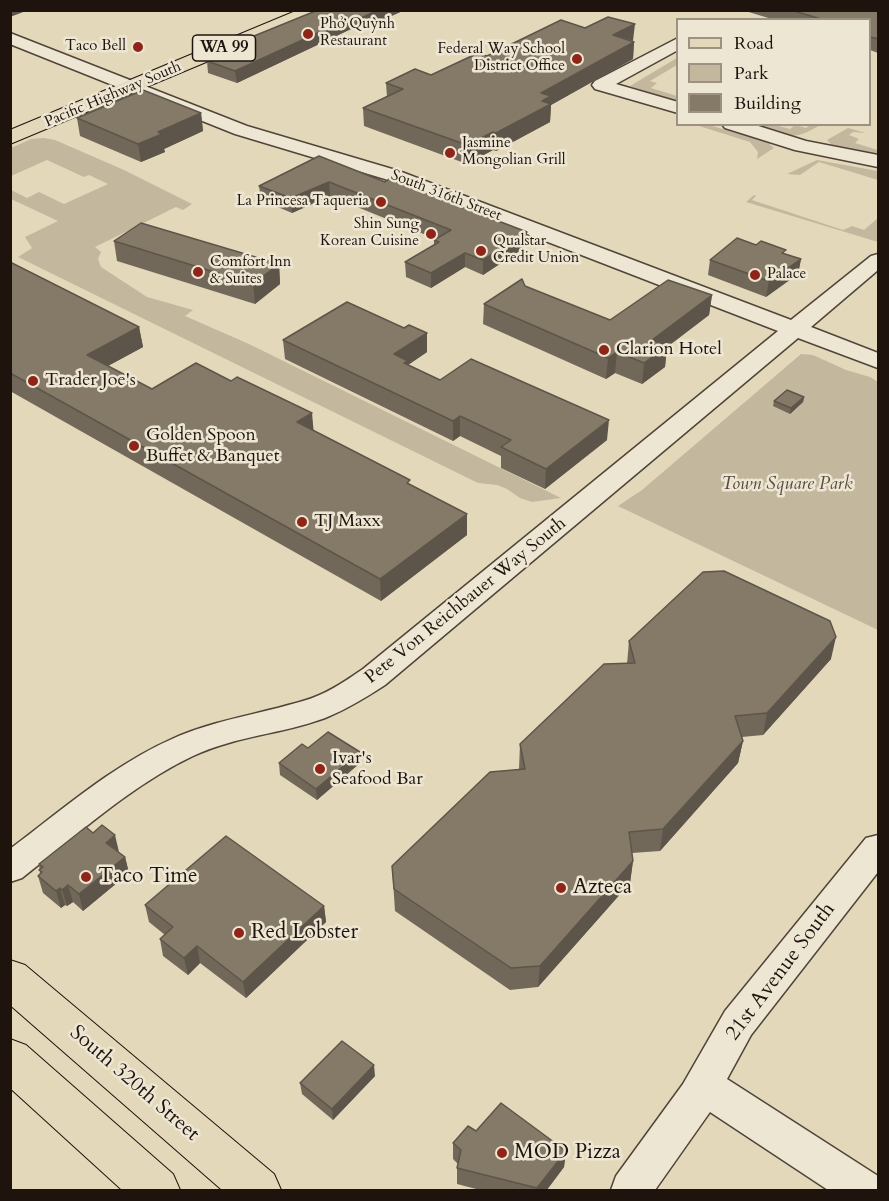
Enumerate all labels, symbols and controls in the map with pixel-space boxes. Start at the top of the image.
place label: Phở Quỳnh Restaurant [320,16,395,51]
legend [676,18,871,126]
marker: Phở Quỳnh Restaurant [301,27,315,41]
text: Road [734,31,774,56]
road number: WA 99 [192,35,256,61]
place label: Taco Bell [65,38,126,56]
marker: Taco Bell [131,40,145,54]
place label: Federal Way School District Office [437,41,565,76]
marker: Federal Way School District Office [570,52,584,66]
street label: Pacific Highway South [42,58,184,132]
text: Park [734,61,769,86]
text: Building [734,91,801,116]
place label: Jasmine Mongolian Grill [462,135,566,170]
marker: Jasmine Mongolian Grill [443,146,457,160]
street label: South 316th Street [388,167,504,225]
place label: La Princesa Taqueria [236,193,369,211]
marker: La Princesa Taqueria [374,195,388,209]
place label: Shin Sung Korean Cuisine [320,216,419,251]
marker: Shin Sung Korean Cuisine [424,227,438,241]
place label: Qualstar Credit Union [493,233,579,268]
marker: Qualstar Credit Union [474,244,488,258]
place label: Comfort Inn & Suites [210,254,291,289]
marker: Comfort Inn & Suites [191,265,205,279]
place label: Palace [767,266,806,284]
marker: Palace [748,268,762,282]
place label: Clarion Hotel [616,339,722,361]
marker: Clarion Hotel [597,343,611,357]
place label: Trader Joe's [45,370,136,392]
marker: Trader Joe's [26,374,40,388]
place label: Golden Spoon Buffet & Banquet [146,425,279,468]
marker: Golden Spoon Buffet & Banquet [127,439,141,453]
park label: Town Square Park [721,474,853,496]
place label: TJ Maxx [314,511,381,533]
street label: Pete Von Reichbauer Way South [361,513,571,689]
marker: TJ Maxx [295,515,309,529]
place label: Ivar's Seafood Bar [332,748,423,790]
marker: Ivar's Seafood Bar [313,762,327,776]
place label: Taco Time [98,864,198,890]
marker: Taco Time [79,870,93,884]
place label: Azteca [573,875,632,901]
marker: Azteca [554,881,568,895]
street label: 21st Avenue South [721,898,841,1046]
place label: Red Lobster [251,920,358,946]
marker: Red Lobster [232,926,246,940]
street label: South 320th Street [64,1021,204,1147]
place label: MOD Pizza [514,1140,621,1166]
marker: MOD Pizza [495,1146,509,1160]

